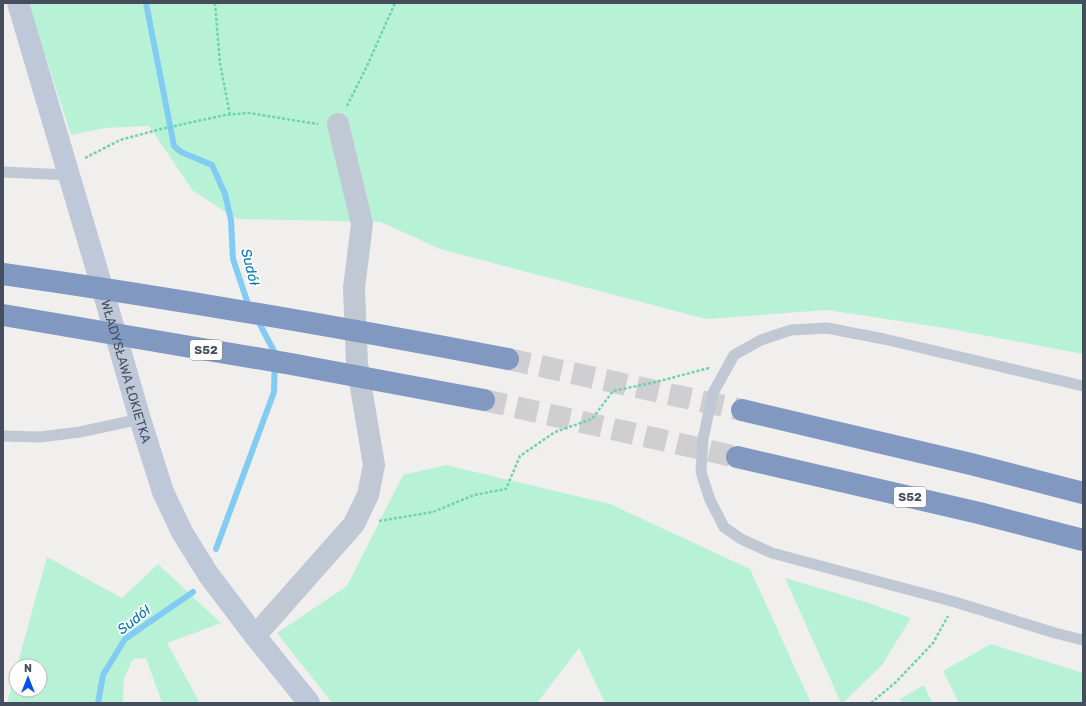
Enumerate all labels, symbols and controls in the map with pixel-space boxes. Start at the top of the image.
water label: Sudół [237,247,263,288]
street label: WŁADYSŁAWA ŁOKIETKA [99,298,155,445]
road number: S52 [190,340,222,360]
road number: S52 [894,487,926,507]
water label: Sudół [114,601,155,638]
north arrow [8,658,48,698]
text: N [24,662,32,675]

